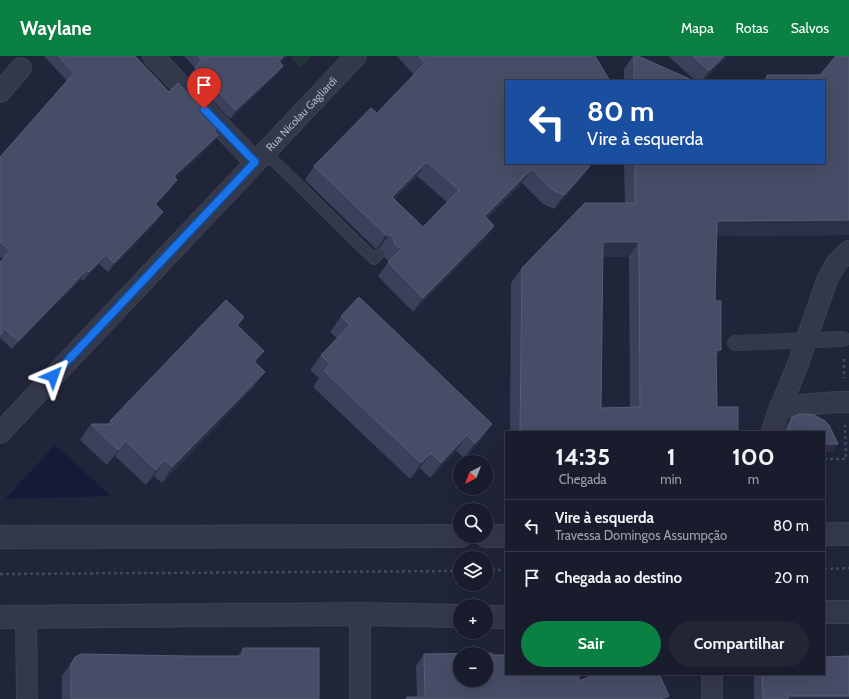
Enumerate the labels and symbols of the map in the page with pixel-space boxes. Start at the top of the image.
pin [187,68,221,109]
street label: Rua Nicolau Gagliardi [263,74,340,154]
position arrow [32,355,74,397]
north arrow [453,455,493,495]

